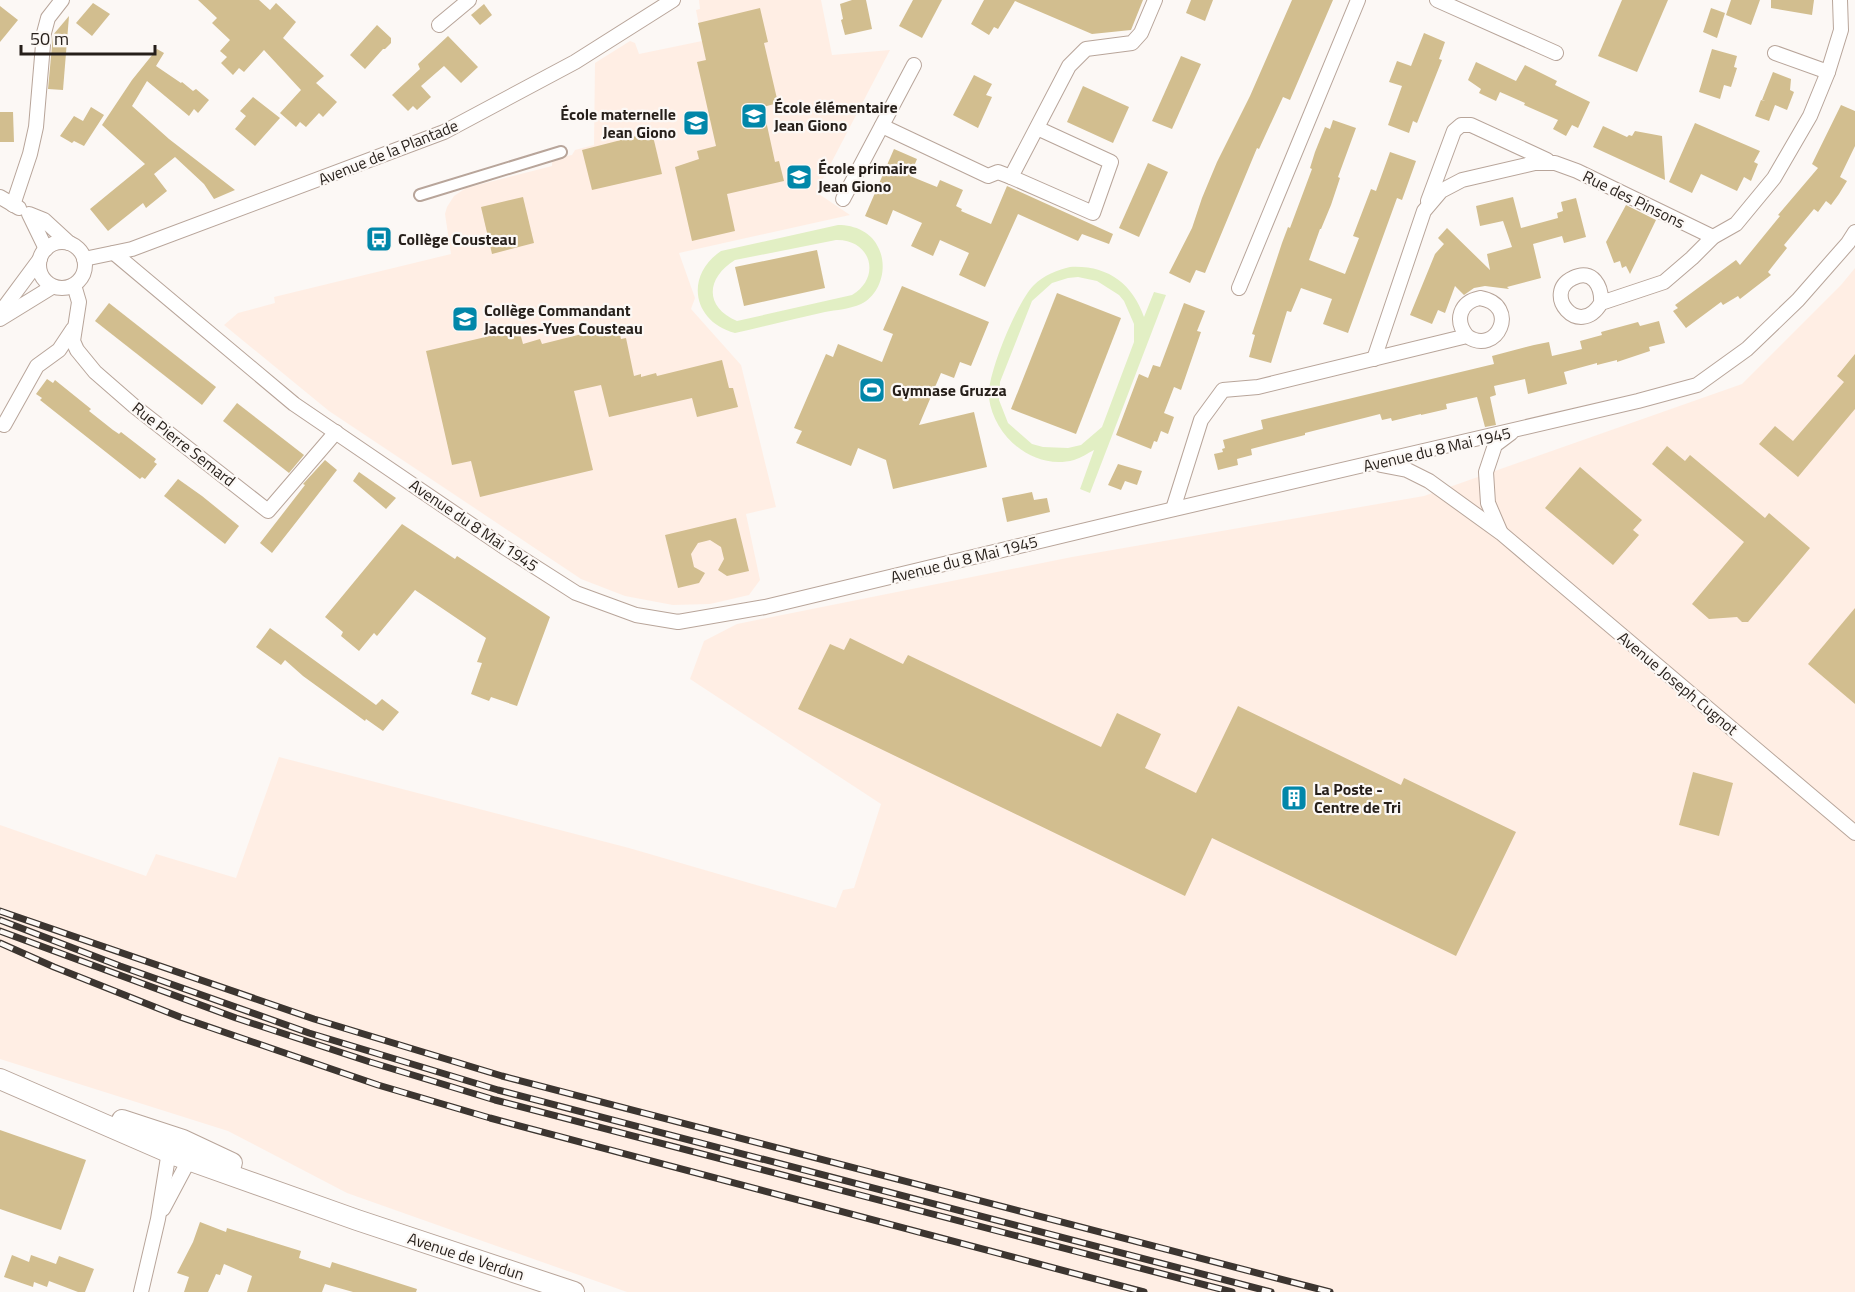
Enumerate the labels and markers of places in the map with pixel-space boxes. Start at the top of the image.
place label: École élémentaire Jean Giono [774,95,898,137]
school or university icon: École élémentaire Jean Giono [739,101,769,131]
place label: École maternelle Jean Giono [560,102,676,144]
school or university icon: École maternelle Jean Giono [681,108,711,138]
place label: École primaire Jean Giono [818,156,917,198]
school or university icon: École primaire Jean Giono [784,162,814,192]
bus stop icon: Collège Cousteau [364,224,394,254]
place label: Collège Cousteau [398,227,517,251]
place label: Collège Commandant Jacques-Yves Cousteau [484,298,643,340]
school or university icon: Collège Commandant Jacques-Yves Cousteau [450,304,480,334]
sports icon: Gymnase Gruzza [857,375,887,405]
place label: Gymnase Gruzza [892,378,1007,402]
place label: La Poste - Centre de Tri [1314,777,1401,819]
building icon: La Poste - Centre de Tri [1279,783,1309,813]

